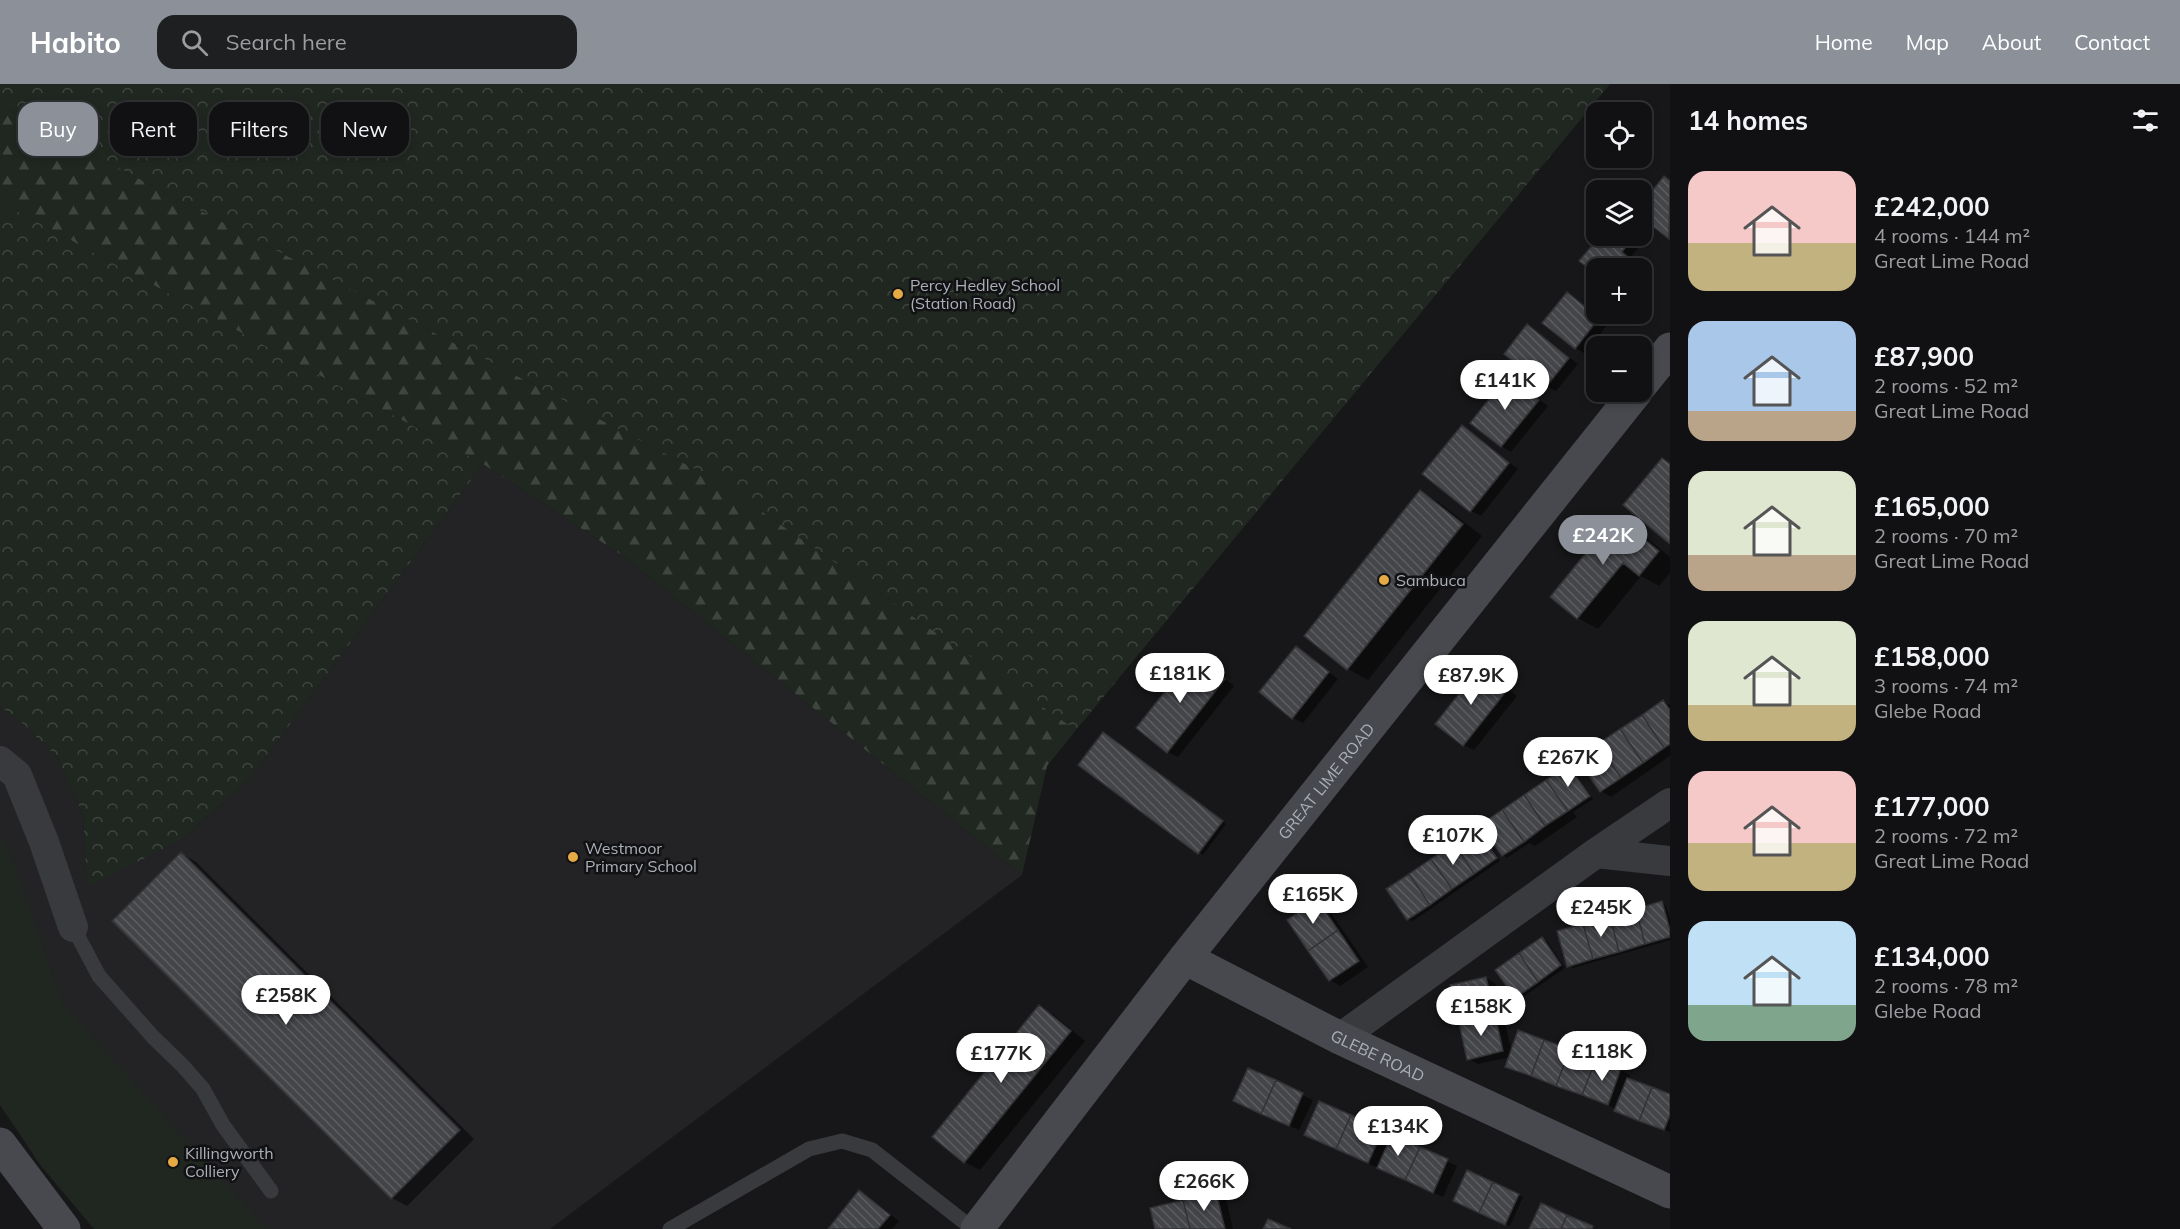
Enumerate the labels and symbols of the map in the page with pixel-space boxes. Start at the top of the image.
place label: Percy Hedley School (Station Road) [910,275,1060,313]
marker: Percy Hedley School (Station Road) [891,287,905,301]
pin: £141K [1463,360,1547,411]
pin: £242K [1561,515,1645,566]
place label: Sambuca [1396,570,1466,590]
marker: Sambuca [1377,573,1391,587]
pin: £181K [1138,653,1222,704]
pin: £87.9K [1422,655,1520,706]
street label: GREAT LIME ROAD [1274,719,1379,843]
pin: £267K [1526,737,1610,788]
pin: £107K [1411,815,1495,866]
place label: Westmoor Primary School [585,838,697,876]
marker: Westmoor Primary School [566,850,580,864]
pin: £165K [1271,874,1355,925]
pin: £245K [1559,887,1643,938]
pin: £258K [244,975,328,1026]
pin: £158K [1439,986,1523,1037]
street label: GLEBE ROAD [1327,1025,1428,1086]
pin: £118K [1560,1031,1644,1082]
pin: £177K [959,1033,1043,1084]
pin: £134K [1356,1106,1440,1157]
place label: Killingworth Colliery [185,1143,274,1181]
marker: Killingworth Colliery [166,1155,180,1169]
pin: £266K [1162,1161,1246,1212]

